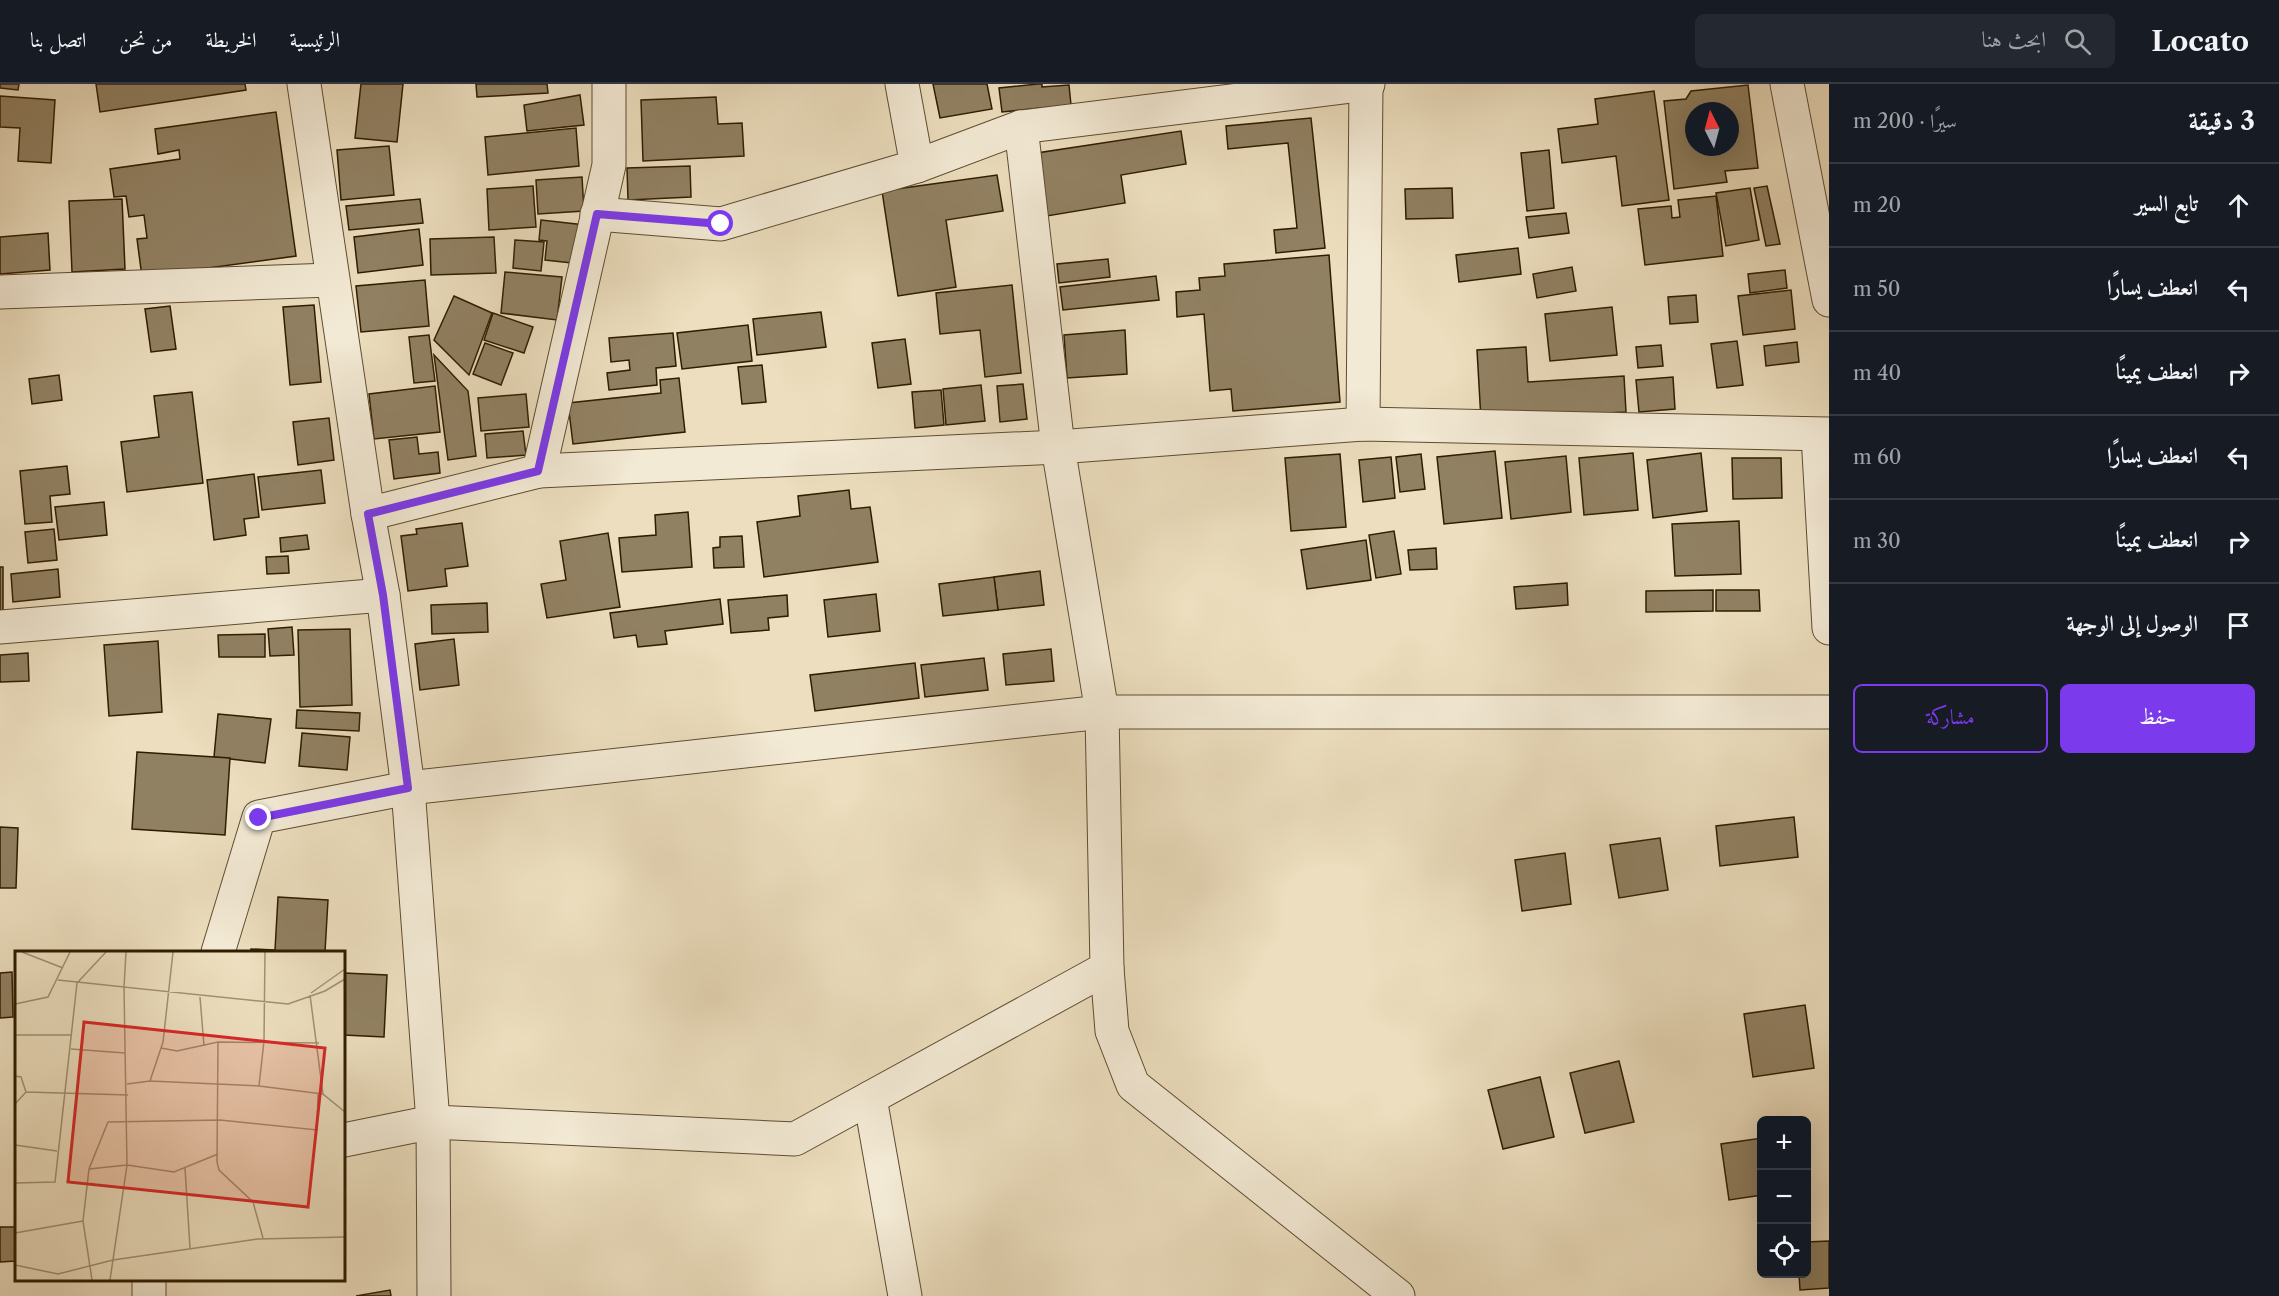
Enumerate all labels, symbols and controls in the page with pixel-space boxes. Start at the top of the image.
search box [1695,14,2115,68]
text: Locato [2151,24,2249,58]
icon: search [2061,25,2094,58]
text: ابحث هنا [1982,26,2046,53]
text: اتصل بنا [30,27,86,52]
text: من نحن [119,27,172,52]
text: الخريطة [205,27,257,52]
text: الرئيسية [290,27,340,52]
north arrow [1685,102,1739,156]
text: 3 دقيقة [2188,105,2255,137]
text: سيرًا · 200 m [1853,109,1957,133]
icon: ahead [2222,189,2255,222]
text: تابع السير [2135,190,2198,217]
text: 20 m [1853,193,1901,217]
route start [707,210,733,236]
icon: left [2222,273,2255,306]
text: انعطف يسارًا [2107,274,2198,301]
text: 50 m [1853,277,1901,301]
icon: right [2222,357,2255,390]
text: انعطف يمينًا [2116,358,2198,385]
text: 40 m [1853,361,1901,385]
icon: left [2222,441,2255,474]
text: انعطف يسارًا [2107,442,2198,469]
text: 60 m [1853,445,1901,469]
icon: right [2222,525,2255,558]
text: انعطف يمينًا [2116,526,2198,553]
text: 30 m [1853,529,1901,553]
icon: arrive [2222,609,2255,642]
text: الوصول إلى الوجهة [2066,610,2198,637]
button: مشاركة [1853,684,2048,753]
button: حفظ [2060,684,2255,753]
route end [245,804,271,830]
inset map [15,951,345,1281]
map controls [1757,1116,1811,1278]
button: + [1757,1116,1811,1170]
button: − [1757,1170,1811,1224]
button: locate [1757,1224,1811,1278]

